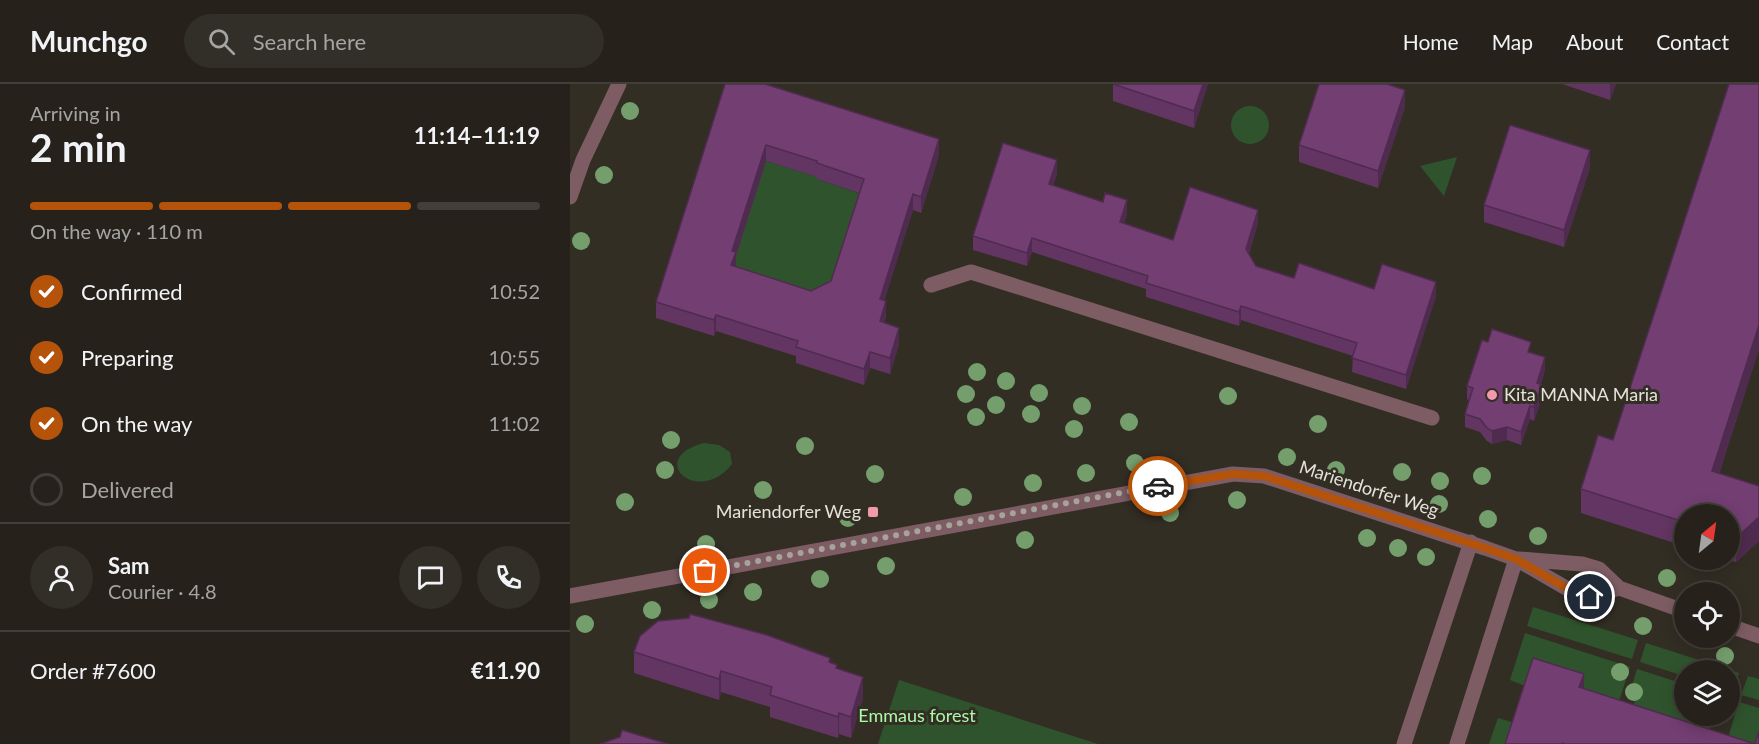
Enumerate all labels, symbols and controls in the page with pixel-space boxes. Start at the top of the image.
search box [184,14,604,68]
text: Munchgo [30,24,148,58]
icon: search [205,25,238,58]
text: Search here [253,28,366,55]
text: Home [1403,29,1459,54]
text: Map [1492,29,1533,54]
text: About [1566,29,1623,54]
text: Contact [1656,29,1729,54]
text: Arriving in [30,101,121,125]
text: 11:14–11:19 [414,122,540,149]
text: 2 min [30,124,127,170]
text: On the way · 110 m [30,219,203,243]
icon: check [30,275,63,308]
text: Confirmed [81,278,183,305]
text: 10:52 [489,279,540,303]
icon: check [30,341,63,374]
text: Preparing [81,344,173,371]
text: 10:55 [489,345,540,369]
place label: Kita MANNA Maria [1504,383,1658,405]
marker: Kita MANNA Maria [1485,388,1499,402]
icon: check [30,407,63,440]
text: On the way [81,410,192,437]
text: 11:02 [489,411,540,435]
street label: Mariendorfer Weg [1297,455,1442,521]
courier [1128,456,1188,516]
icon: car [1142,470,1175,503]
text: Delivered [81,476,174,503]
place label: Mariendorfer Weg [716,500,861,522]
north arrow [1674,504,1740,570]
map controls [1674,504,1740,726]
marker: Mariendorfer Weg [866,505,880,519]
pin [679,545,730,596]
button: person [30,546,93,609]
button: chat [399,546,462,609]
button: phone [477,546,540,609]
text: Sam [108,552,150,579]
icon: bag [688,554,721,587]
pin [1564,571,1615,622]
text: Courier · 4.8 [108,579,217,603]
icon: home [1573,580,1606,613]
button: locate [1674,582,1740,648]
text: Order #7600 [30,657,156,684]
text: €11.90 [471,657,540,684]
button: layers [1674,660,1740,726]
park label: Emmaus forest [858,704,976,726]

